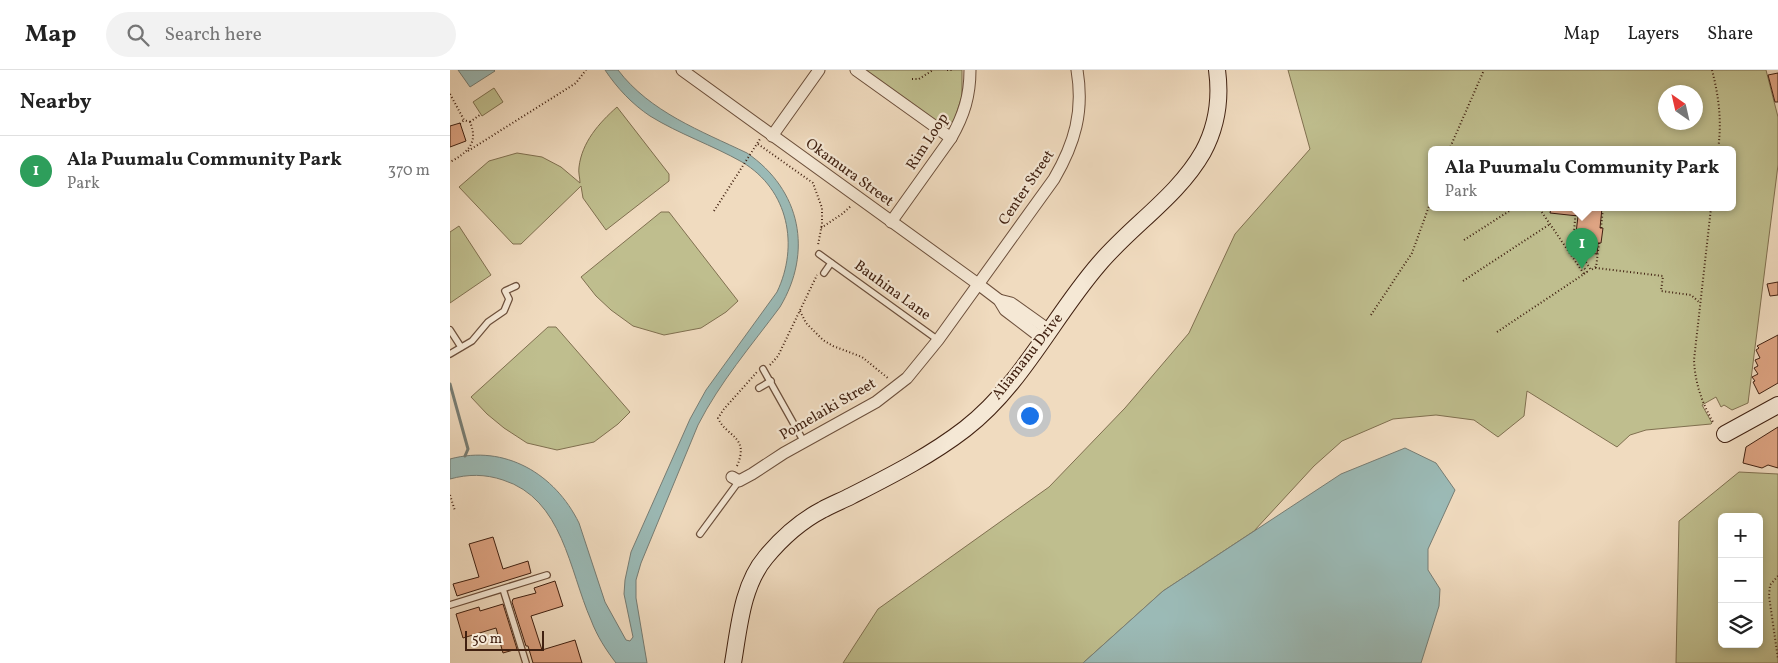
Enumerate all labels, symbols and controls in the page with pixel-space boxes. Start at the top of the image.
search box [106,12,456,57]
text: Map [25,18,76,52]
icon: search [124,21,152,49]
text: Search here [164,22,262,48]
text: Map [1563,22,1599,47]
text: Layers [1627,22,1679,47]
text: Share [1707,22,1753,47]
north arrow [1658,85,1703,130]
text: Nearby [20,88,91,117]
street label: Rim Loop [902,109,954,175]
street label: Okamura Street [801,134,897,212]
street label: Center Street [994,146,1060,230]
popup [1428,146,1736,211]
text: Ala Puumalu Community Park [67,147,342,173]
text: Ala Puumalu Community Park [1445,155,1719,181]
text: 1 [33,160,39,182]
text: 370 m [388,160,430,182]
text: Park [67,173,100,195]
text: Park [1445,181,1477,203]
pin: 1 [1566,228,1598,269]
street label: Bauhina Lane [849,256,935,326]
street label: Aliamanu Drive [987,309,1069,405]
street label: Pomelaiki Street [776,374,880,446]
your location [1017,403,1043,429]
map controls [1718,513,1763,648]
button: + [1718,513,1763,558]
button: − [1718,558,1763,603]
button: layers [1718,603,1763,648]
scale bar [465,628,544,651]
text: 50 m [472,630,502,649]

